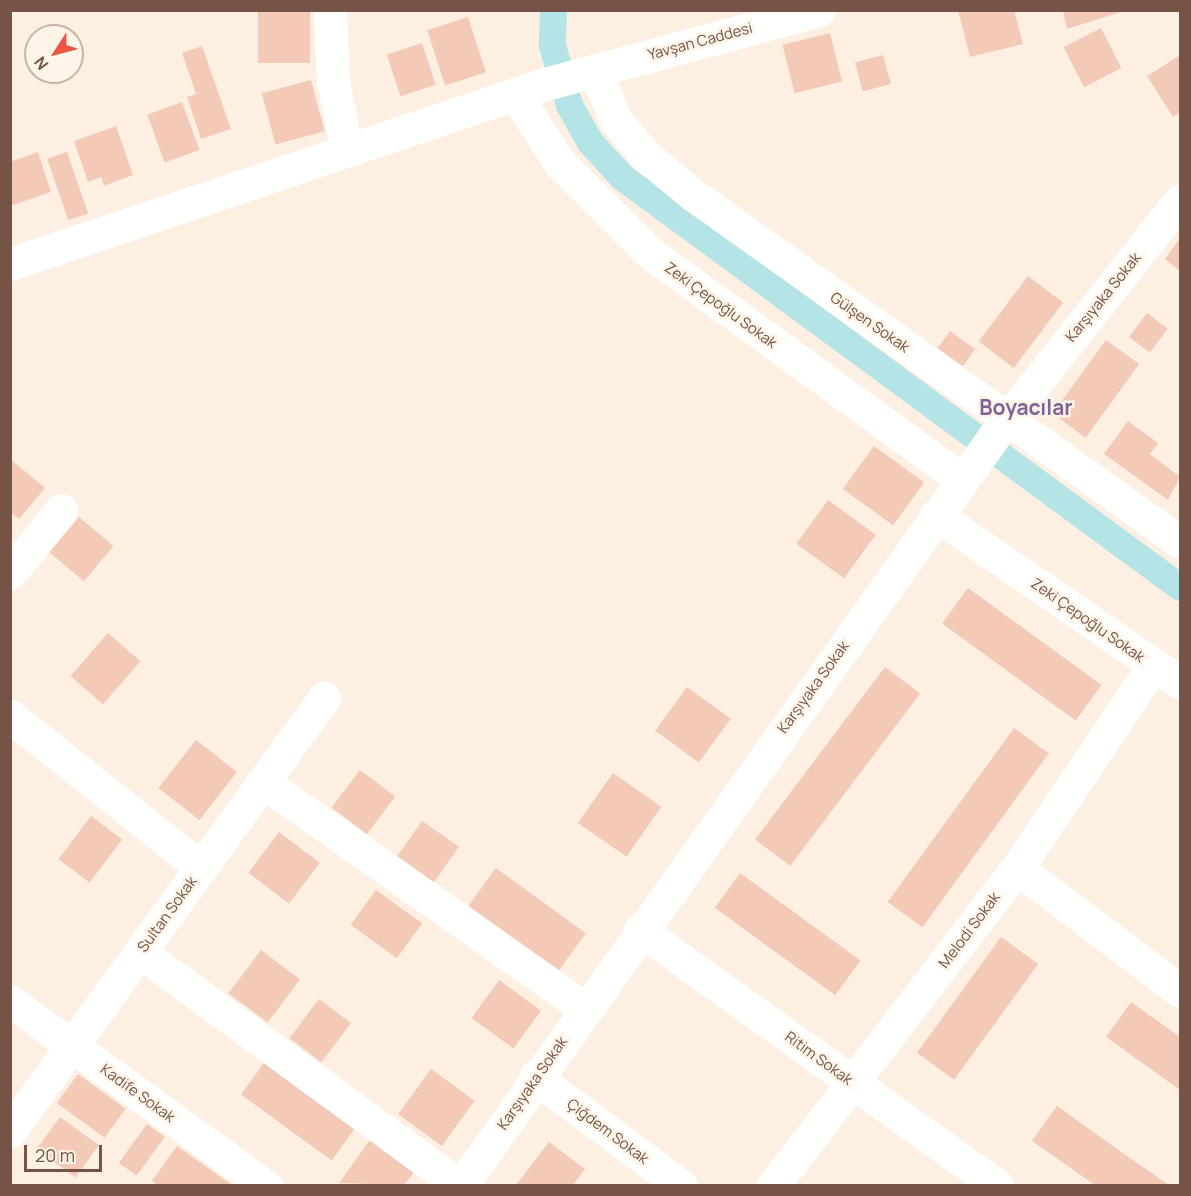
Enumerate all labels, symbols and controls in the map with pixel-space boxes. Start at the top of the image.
street label: Yavşan Caddesi [646,18,754,64]
north arrow [24,24,84,84]
text: N [29,52,53,75]
street label: Karşıyaka Sokak [1061,249,1145,345]
street label: Zeki Çepoğlu Sokak [661,258,781,352]
street label: Gülşen Sokak [827,288,913,356]
district label: Boyacılar [979,394,1073,420]
street label: Zeki Çepoğlu Sokak [1028,574,1148,666]
street label: Karşıyaka Sokak [773,637,853,737]
street label: Sultan Sokak [133,873,201,955]
street label: Melodi Sokak [935,888,1003,972]
street label: Ritim Sokak [782,1027,856,1089]
street label: Karşıyaka Sokak [493,1033,571,1133]
street label: Kadife Sokak [97,1060,179,1126]
street label: Çiğdem Sokak [564,1094,652,1168]
scale bar [27,1133,105,1171]
text: 20 m [35,1143,75,1167]

